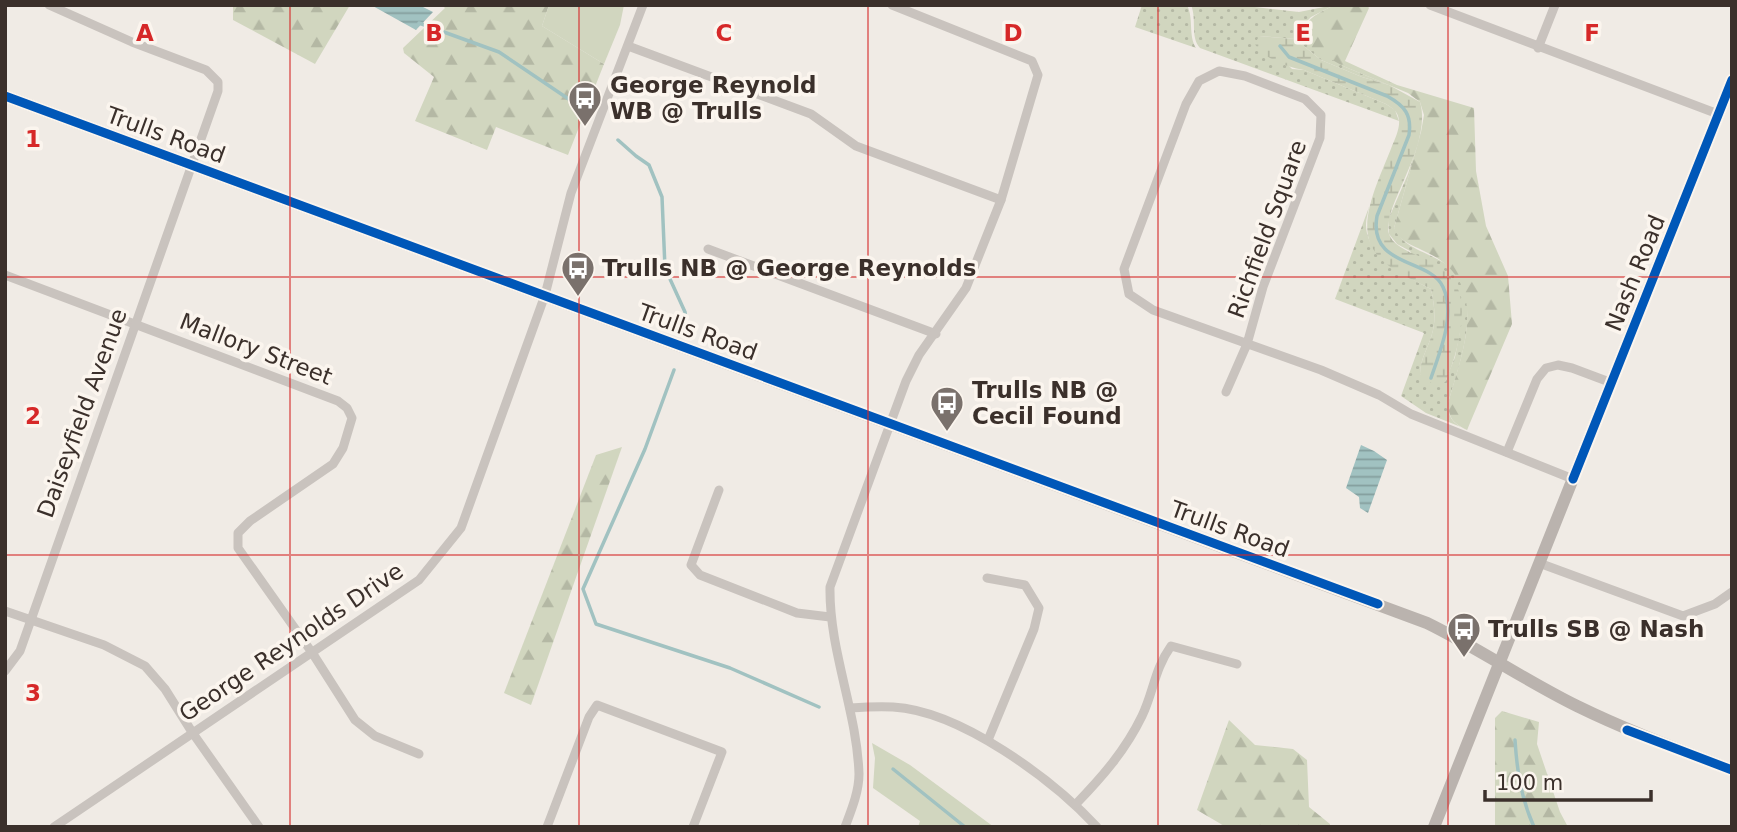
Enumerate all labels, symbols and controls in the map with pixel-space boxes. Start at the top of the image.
text: A [136,20,154,46]
text: B [425,20,443,46]
text: C [716,20,732,46]
text: D [1003,20,1023,46]
text: E [1295,20,1311,46]
text: F [1584,20,1600,46]
place label: George Reynold WB @ Trulls [610,72,817,124]
bus stop icon: George Reynold WB @ Trulls [566,79,604,128]
street label: Trulls Road [102,101,229,169]
text: 1 [25,126,41,152]
street label: Richfield Square [1223,136,1311,322]
street label: Nash Road [1600,211,1670,335]
bus stop icon: Trulls NB @ George Reynolds [559,249,597,298]
place label: Trulls NB @ George Reynolds [602,255,976,281]
street label: Trulls Road [634,298,761,366]
street label: Daiseyfield Avenue [32,305,132,521]
street label: Mallory Street [176,308,336,390]
place label: Trulls NB @ Cecil Found [972,377,1122,429]
bus stop icon: Trulls NB @ Cecil Found [928,384,966,433]
text: 2 [25,403,41,429]
street label: Trulls Road [1166,495,1293,563]
street label: George Reynolds Drive [174,557,408,727]
bus stop icon: Trulls SB @ Nash [1445,610,1483,659]
place label: Trulls SB @ Nash [1488,616,1704,642]
text: 3 [25,680,41,706]
scale bar [1485,758,1651,802]
text: 100 m [1496,771,1563,795]

